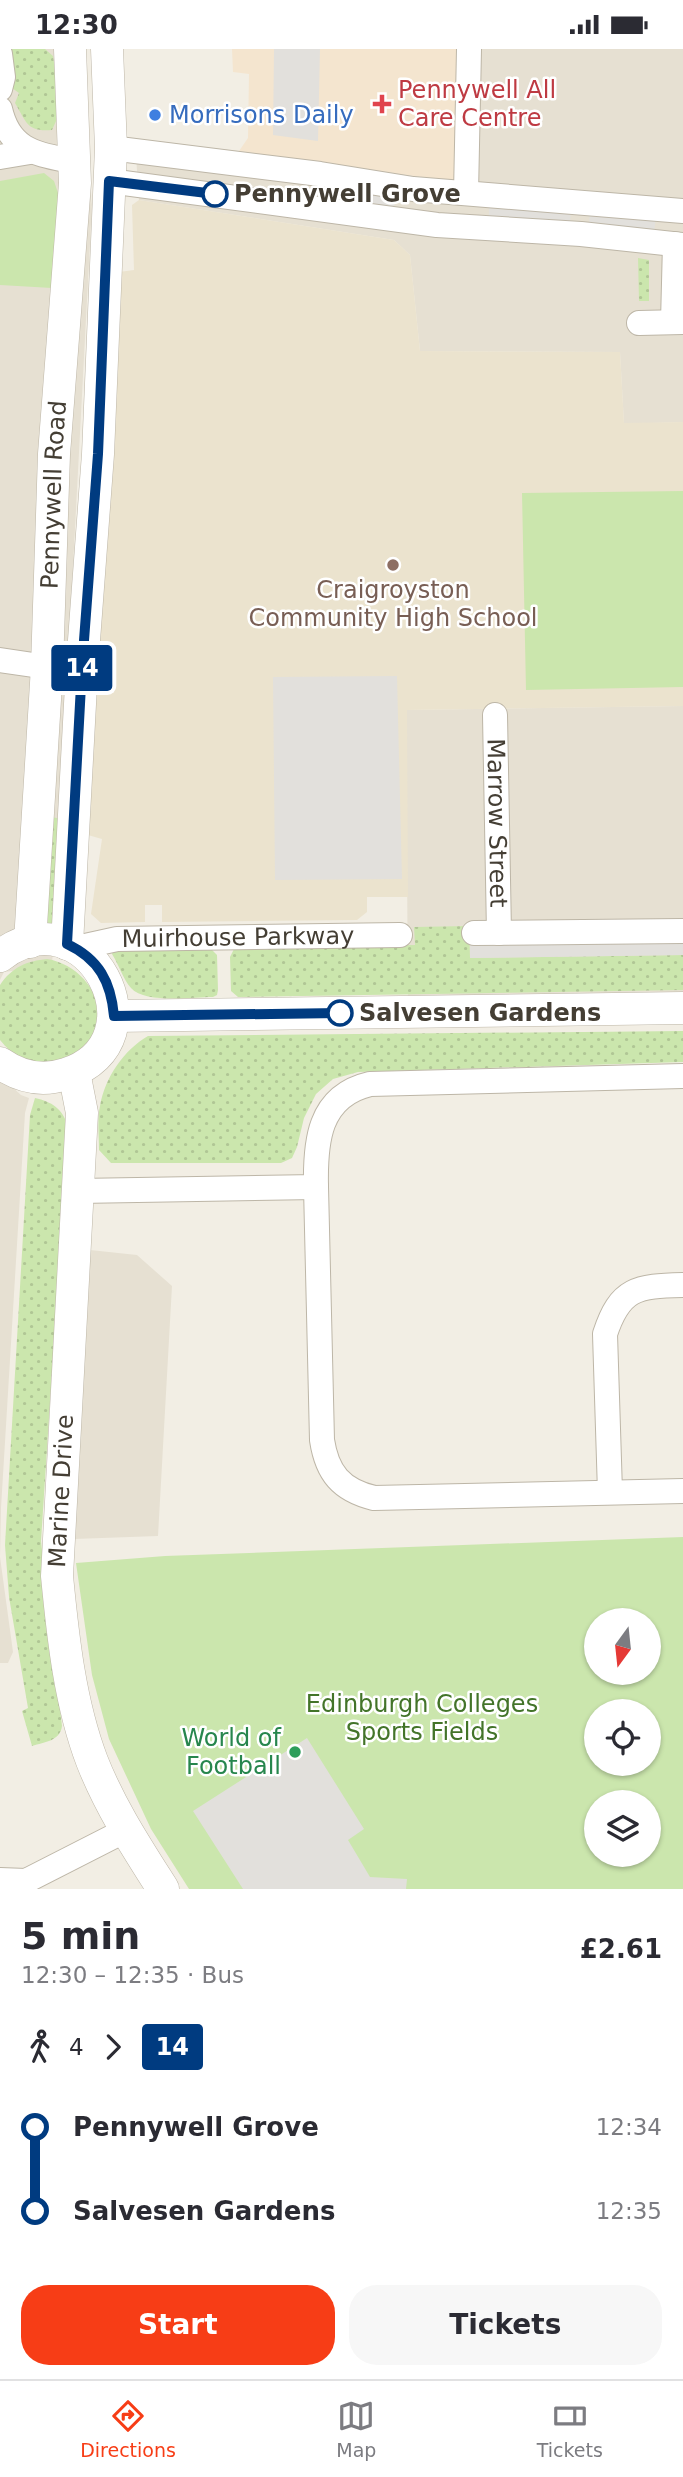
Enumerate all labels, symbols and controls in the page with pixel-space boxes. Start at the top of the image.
text: 12:30 [35,10,118,40]
place label: Pennywell All Care Centre [398,76,556,132]
marker: Pennywell All Care Centre [372,94,392,114]
place label: Morrisons Daily [169,101,354,129]
marker: Morrisons Daily [147,107,163,123]
place label: Pennywell Grove [234,180,461,208]
marker: Pennywell Grove [202,181,228,207]
street label: Pennywell Road [36,399,72,589]
marker: Craigroyston Community High School [385,557,401,573]
place label: Craigroyston Community High School [249,576,538,632]
line badge: 14 [50,645,114,691]
text: 14 [65,654,99,682]
street label: Marrow Street [481,738,513,908]
street label: Muirhouse Parkway [122,922,354,953]
place label: Salvesen Gardens [359,999,601,1027]
marker: Salvesen Gardens [327,1000,353,1026]
street label: Marine Drive [43,1414,79,1568]
north arrow [584,1608,662,1685]
map controls [584,1608,661,1867]
park label: Edinburgh Colleges Sports Fields [306,1690,538,1746]
button: locate [584,1699,661,1776]
place label: World of Football [181,1724,282,1780]
marker: World of Football [287,1744,303,1760]
button: layers [584,1790,661,1867]
text: 5 min [21,1914,140,1958]
text: £2.61 [580,1934,662,1964]
text: 12:30 – 12:35 · Bus [21,1962,244,1988]
icon: walk [21,2028,59,2066]
icon: forward [94,2028,132,2066]
text: 14 [156,2033,189,2061]
text: 4 [69,2034,84,2060]
text: Pennywell Grove [73,2112,319,2142]
text: 12:34 [596,2114,662,2140]
text: Salvesen Gardens [73,2196,335,2226]
text: 12:35 [596,2198,662,2224]
button: Start [21,2285,335,2365]
button: Tickets [349,2285,662,2365]
tab: Directions [80,2397,176,2461]
tab: Map [336,2397,376,2461]
tab: Tickets [537,2397,603,2461]

